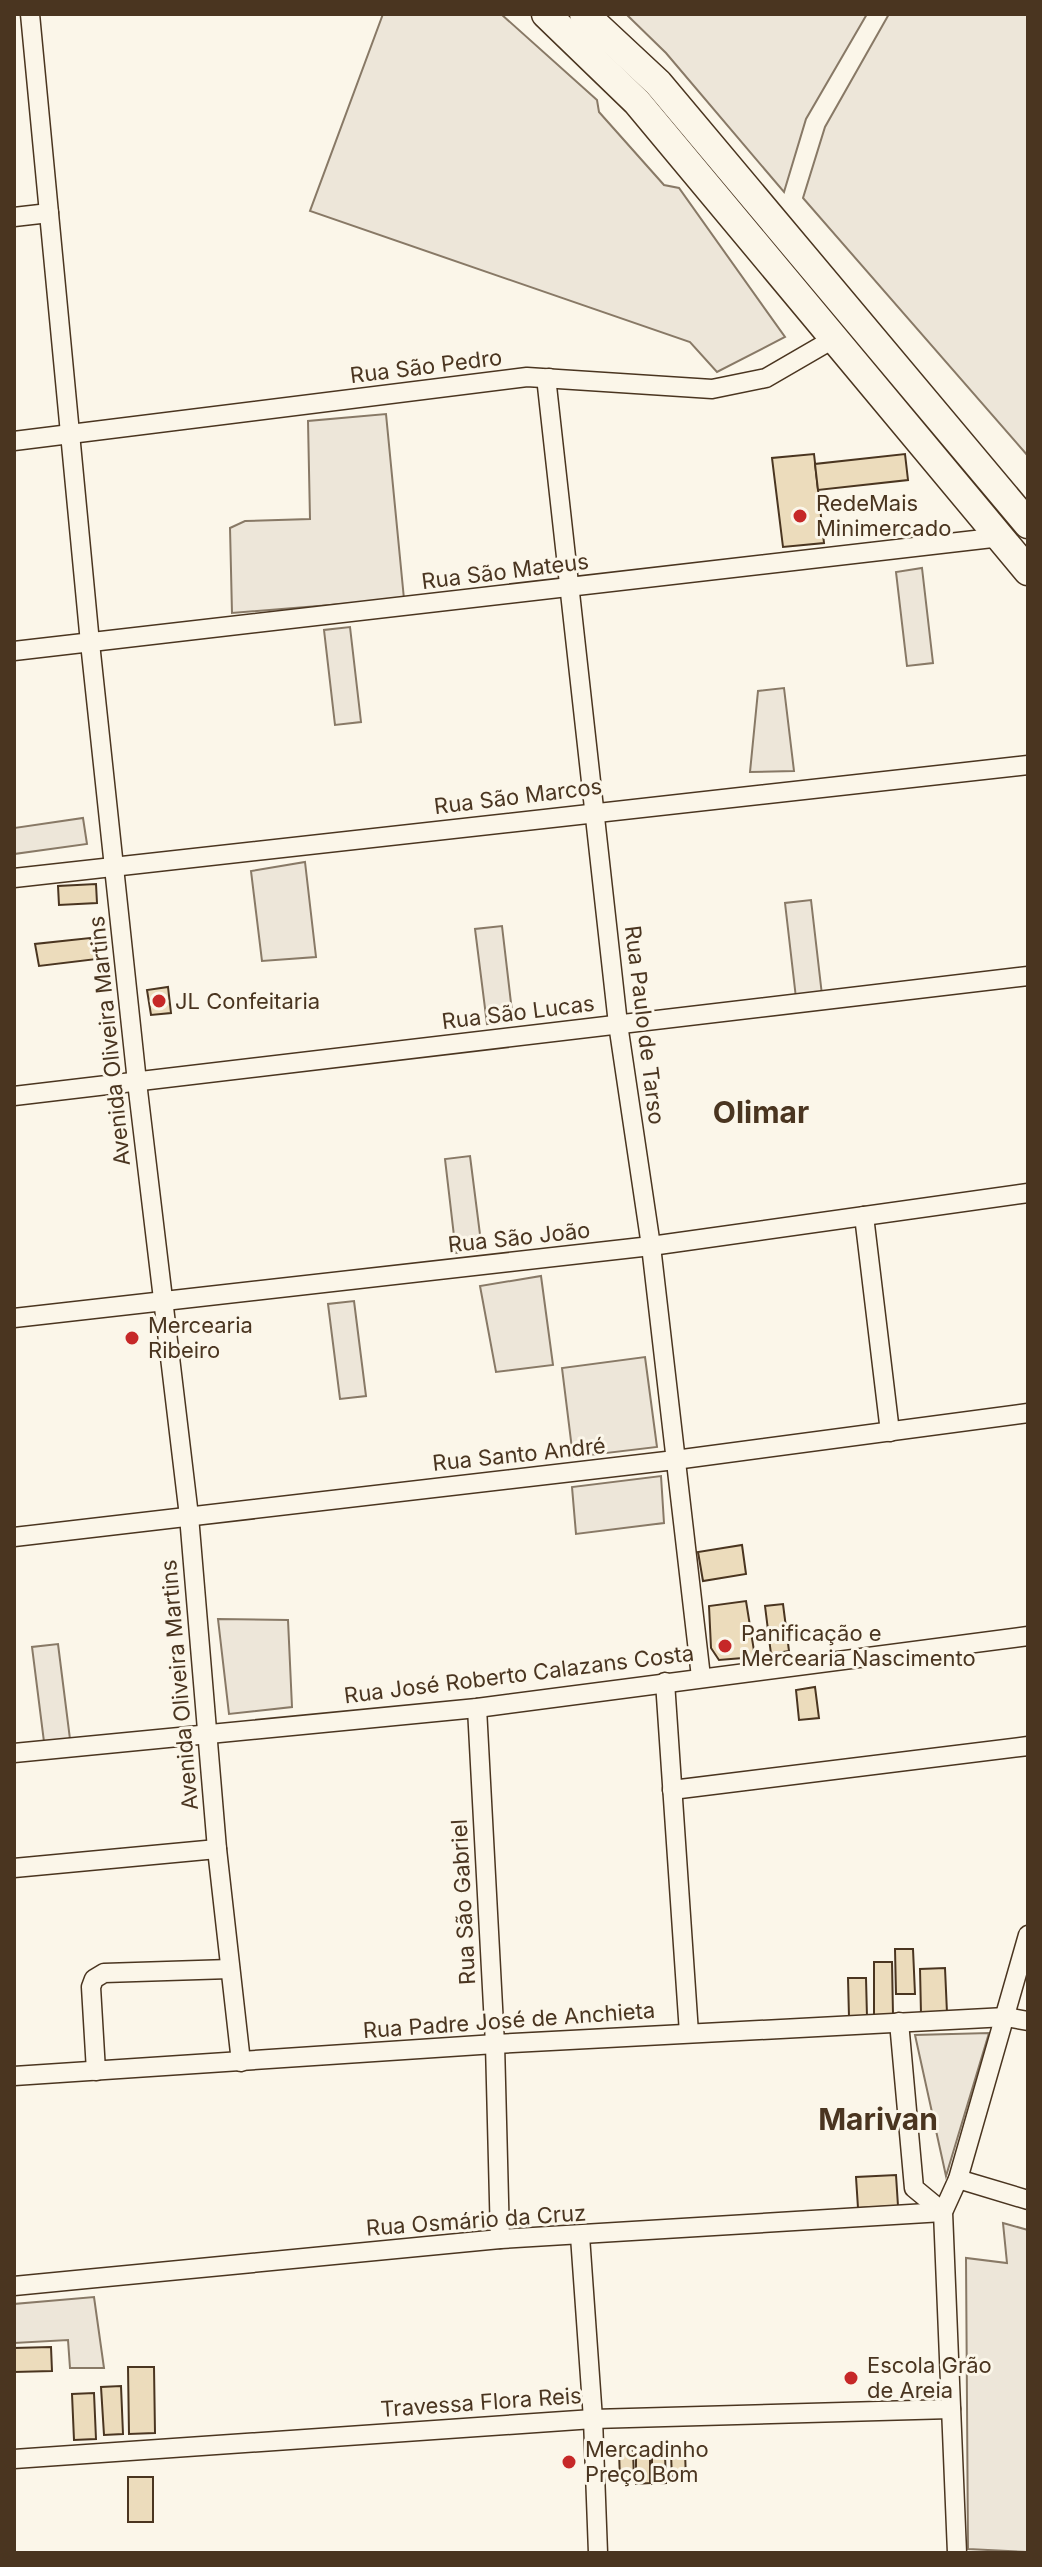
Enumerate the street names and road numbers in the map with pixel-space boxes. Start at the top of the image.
street label: Rua São Pedro [349,344,503,388]
street label: Rua São Mateus [420,548,590,594]
street label: Rua São Marcos [433,773,603,819]
street label: Avenida Oliveira Martins [83,915,135,1167]
street label: Rua Paulo de Tarso [620,924,670,1126]
street label: Rua São Lucas [440,990,596,1034]
street label: Rua São João [446,1217,592,1257]
street label: Rua Santo André [431,1432,607,1476]
street label: Avenida Oliveira Martins [155,1559,203,1811]
street label: Rua José Roberto Calazans Costa [343,1640,695,1708]
street label: Rua São Gabriel [446,1818,480,1986]
street label: Rua Padre José de Anchieta [362,1997,656,2043]
street label: Rua Osmário da Cruz [365,2199,587,2241]
street label: Travessa Flora Reis [379,2382,583,2422]

